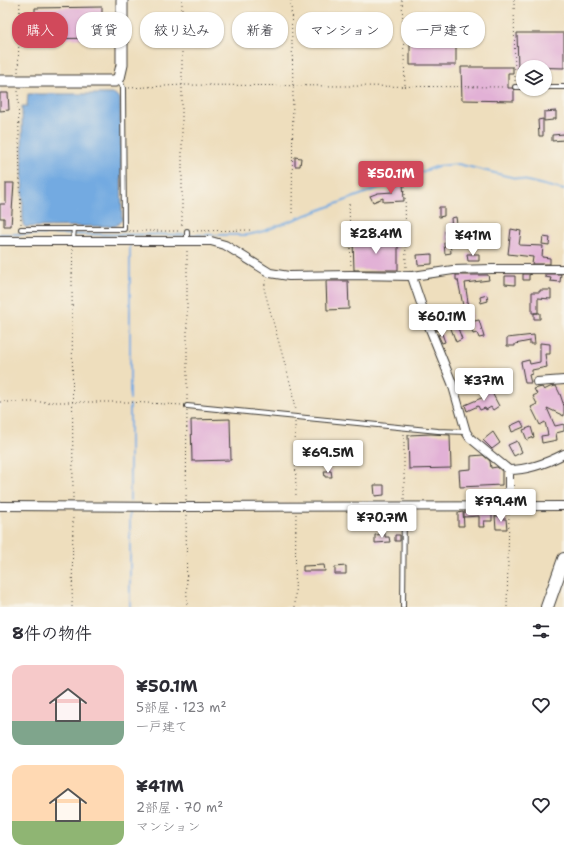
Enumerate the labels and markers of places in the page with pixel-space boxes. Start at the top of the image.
pin: ¥50.1M [358,161,424,195]
pin: ¥28.4M [343,221,409,255]
pin: ¥41M [449,223,497,257]
pin: ¥60.1M [409,304,475,338]
pin: ¥37M [460,368,508,402]
pin: ¥69.5M [295,440,361,474]
pin: ¥79.4M [468,489,534,523]
pin: ¥70.7M [349,505,415,539]

